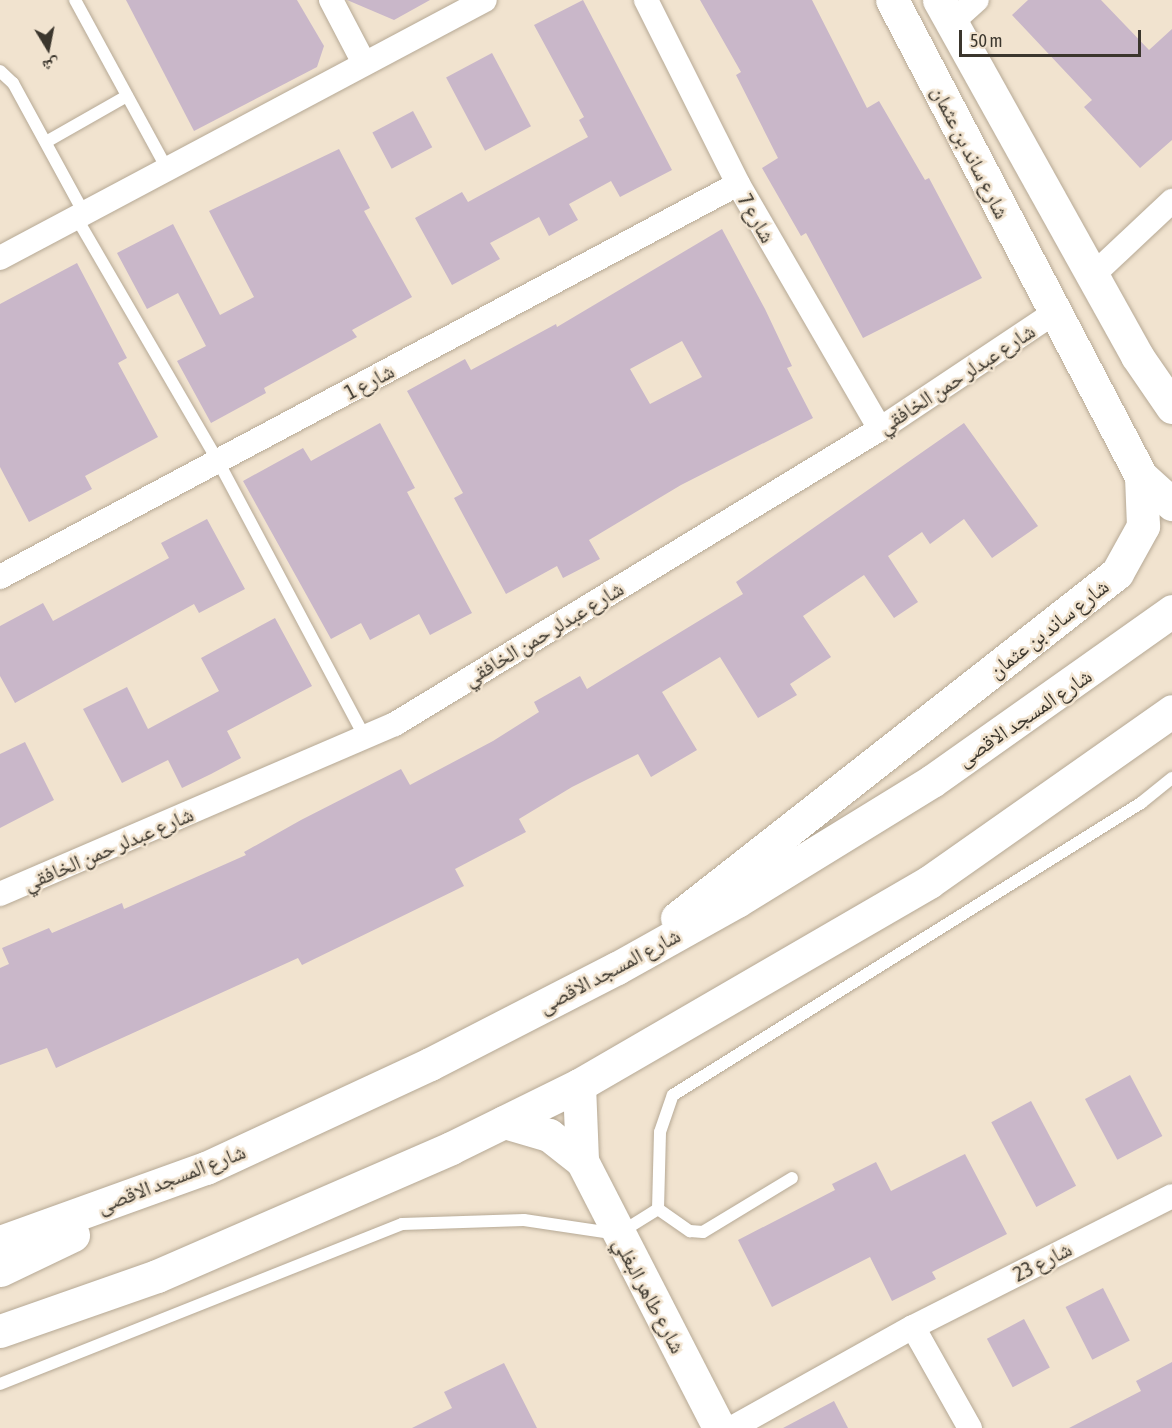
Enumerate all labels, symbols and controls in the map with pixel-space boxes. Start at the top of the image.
north arrow [18,18,78,78]
scale bar [962,18,1144,56]
text: 50 m [970,30,1002,51]
text: ش [41,55,61,76]
street label: شارع ساند بن عثمان [927,81,1015,223]
street label: شارع 7 [733,189,781,247]
street label: شارع عبدلر حمن الخافقي [873,318,1039,438]
street label: شارع 1 [340,358,398,404]
street label: شارع ساند بن عثمان [983,573,1113,683]
street label: شارع عبدلر حمن الخافقي [458,575,628,691]
street label: شارع المسجد الاقصى [952,663,1096,771]
street label: شارع عبدلر حمن الخافقي [19,801,197,895]
street label: شارع المسجد الاقصى [534,922,684,1018]
street label: شارع المسجد الاقصى [93,1138,249,1218]
street label: شارع طاهر البغلي [609,1233,691,1357]
street label: شارع 23 [1008,1236,1076,1286]

